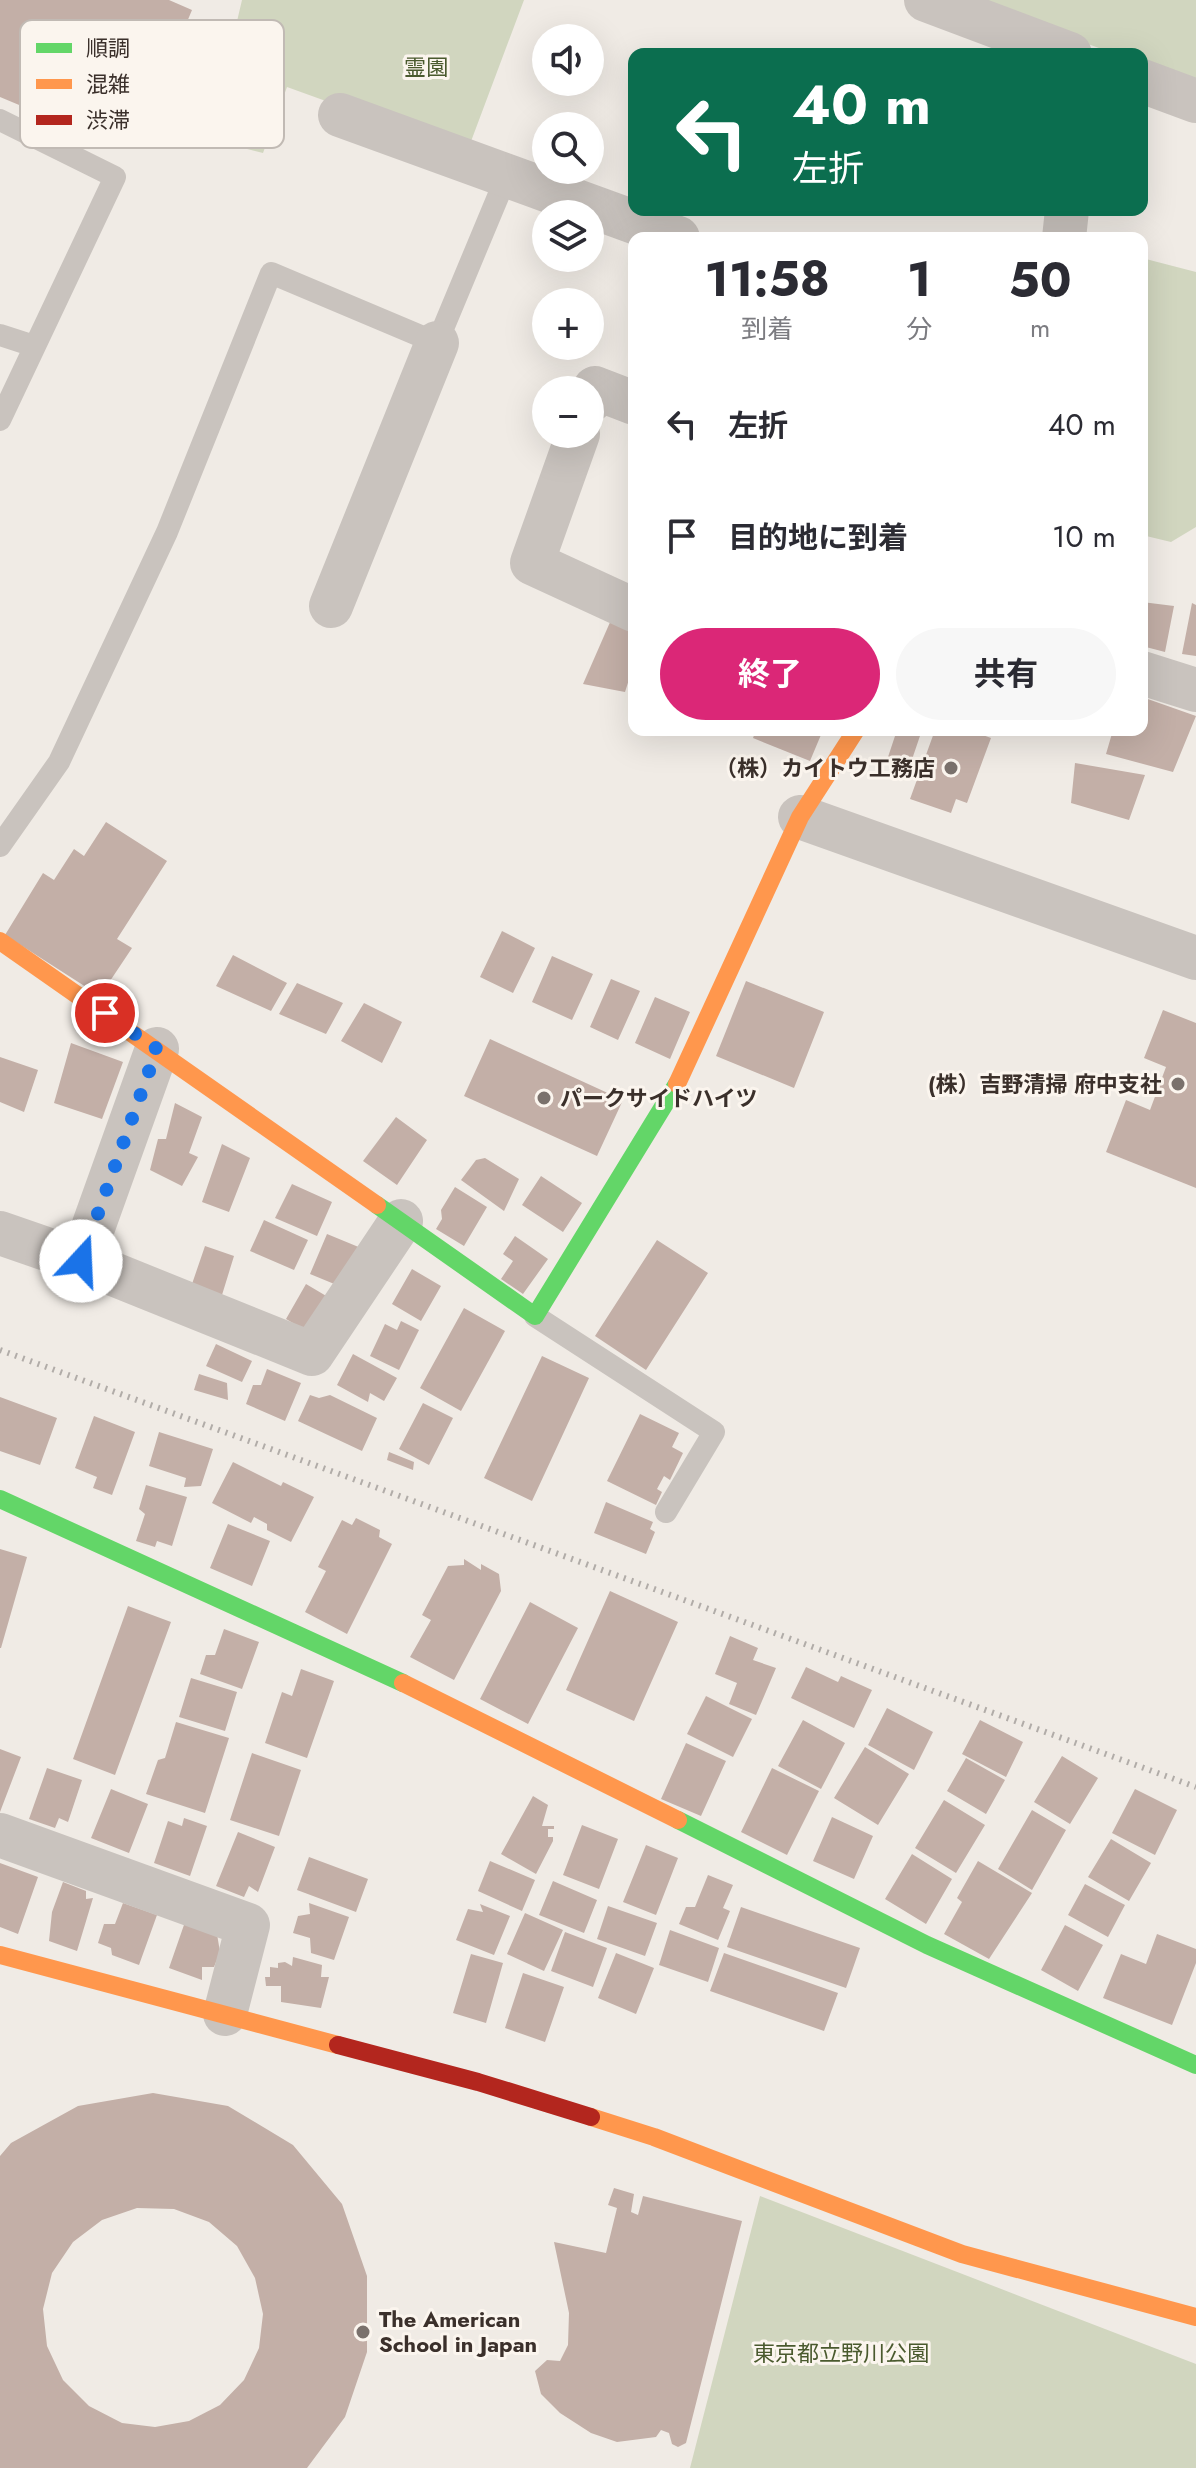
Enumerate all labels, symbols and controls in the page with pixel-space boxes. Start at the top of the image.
legend [20,20,284,148]
map controls [532,24,604,448]
button: sound [532,24,604,96]
text: 順調 [86,32,130,64]
park label: 霊園 [404,51,448,83]
text: 40 m [792,64,931,145]
text: 混雑 [86,68,130,100]
icon: left [660,80,764,184]
text: 渋滞 [86,104,130,136]
button: search [532,112,604,184]
text: 左折 [792,142,864,194]
button: layers [532,200,604,272]
text: 11:58 [704,245,830,314]
text: 1 [907,245,932,314]
text: 50 [1009,246,1072,315]
button: + [532,288,604,360]
text: m [1030,309,1050,347]
text: 到着 [741,310,793,348]
text: 分 [906,310,932,348]
button: − [532,376,604,448]
icon: left [660,402,704,446]
text: 40 m [1048,403,1116,446]
text: 左折 [728,404,788,447]
icon: arrive [660,514,704,558]
text: 10 m [1052,515,1116,558]
text: 目的地に到着 [728,516,908,559]
button: 終了 [660,628,880,720]
button: 共有 [896,628,1116,720]
place label: （株）カイトウ工務店 [715,752,935,784]
marker: （株）カイトウ工務店 [942,759,960,777]
pin [71,979,139,1047]
icon: arrive [83,991,127,1035]
place label: (株）吉野清掃 府中支社 [928,1068,1162,1100]
marker: (株）吉野清掃 府中支社 [1169,1075,1187,1093]
place label: パークサイドハイツ [560,1082,758,1114]
marker: パークサイドハイツ [535,1089,553,1107]
position arrow [39,1219,123,1303]
place label: The American School in Japan [379,2303,537,2360]
marker: The American School in Japan [354,2323,372,2341]
park label: 東京都立野川公園 [753,2337,929,2369]

